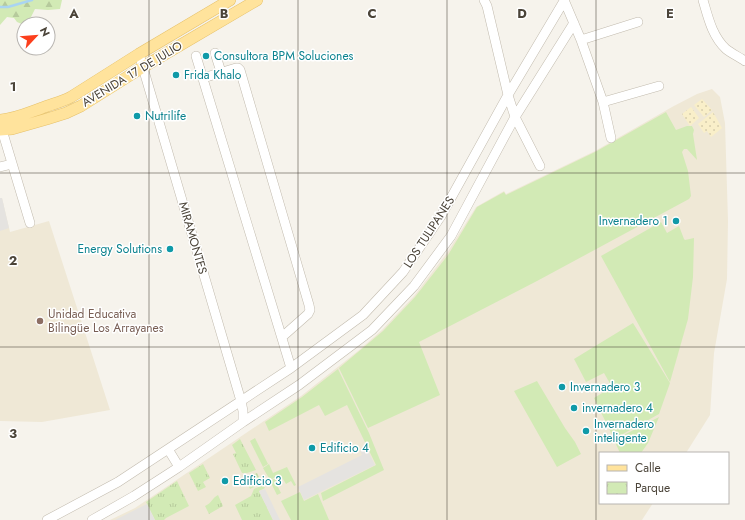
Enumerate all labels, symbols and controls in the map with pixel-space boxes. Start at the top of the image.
text: A [68,4,79,23]
text: B [220,4,229,23]
text: C [367,4,377,23]
text: D [517,4,527,23]
text: E [666,4,674,23]
north arrow [16,16,56,56]
text: N [36,24,54,39]
street label: AVENIDA 17 DE JULIO [78,37,186,111]
place label: Consultora BPM Soluciones [214,47,354,65]
marker: Consultora BPM Soluciones [201,51,211,61]
place label: Frida Khalo [184,66,242,84]
marker: Frida Khalo [171,70,181,80]
text: 1 [10,77,16,96]
place label: Nutrilife [145,107,186,125]
marker: Nutrilife [132,111,142,121]
street label: LOS TULIPANES [399,192,459,271]
street label: MIRAMONTES [174,200,212,277]
place label: Invernadero 1 [599,212,668,230]
marker: Invernadero 1 [671,216,681,226]
place label: Energy Solutions [77,240,162,258]
marker: Energy Solutions [165,244,175,254]
text: 2 [9,251,17,270]
place label: Unidad Educativa Bilingüe Los Arrayanes [48,305,164,337]
marker: Unidad Educativa Bilingüe Los Arrayanes [35,316,45,326]
place label: Invernadero 3 [570,378,641,396]
marker: Invernadero 3 [557,382,567,392]
place label: invernadero 4 [582,399,653,417]
marker: invernadero 4 [569,403,579,413]
place label: Invernadero inteligente [594,415,655,447]
text: 3 [9,424,17,443]
marker: Invernadero inteligente [581,426,591,436]
place label: Edificio 4 [320,439,369,457]
marker: Edificio 4 [307,443,317,453]
legend [599,452,729,504]
text: Calle [635,459,661,477]
place label: Edificio 3 [233,472,282,490]
marker: Edificio 3 [220,476,230,486]
text: Parque [635,479,670,497]

